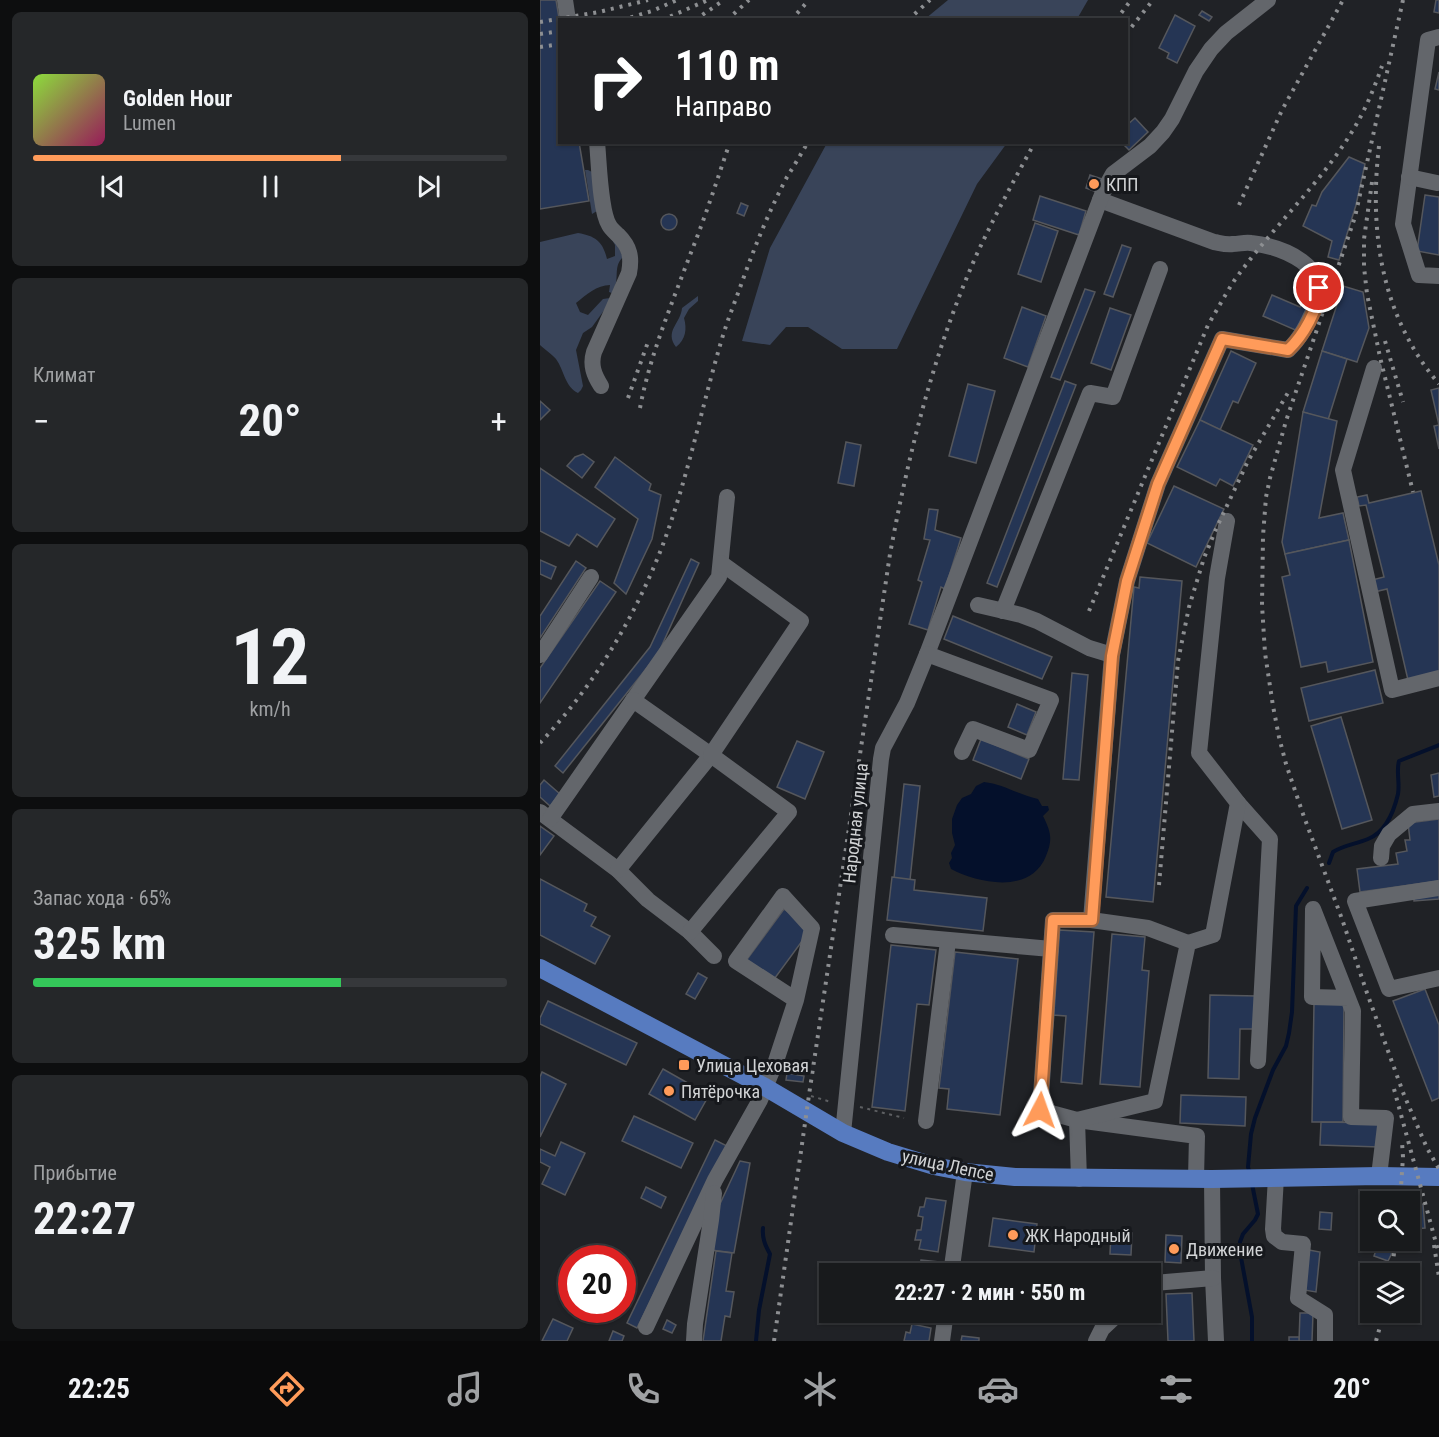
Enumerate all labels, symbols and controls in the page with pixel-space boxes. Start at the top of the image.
text: 110 m [675,41,780,90]
icon: right [576,42,654,120]
text: Golden Hour [123,86,232,111]
text: Направо [675,91,772,123]
text: Lumen [123,111,176,135]
icon: previous [96,170,129,203]
icon: pause [254,170,287,203]
icon: next [412,170,445,203]
place label: КПП [1106,174,1138,195]
marker: КПП [1087,177,1101,191]
pin [1293,262,1344,313]
icon: arrive [1302,271,1335,304]
text: Климат [33,363,95,387]
text: 20° [239,394,302,447]
text: − [33,402,50,441]
text: + [491,402,507,441]
text: 12 [231,612,309,703]
text: km/h [249,697,291,721]
street label: Народная улица [838,762,872,884]
text: Запас хода · 65% [33,886,171,910]
text: 325 km [33,917,166,970]
place label: Улица Цеховая [696,1055,809,1076]
marker: Улица Цеховая [677,1058,691,1072]
position arrow [1008,1078,1072,1142]
place label: Пятёрочка [681,1081,760,1102]
marker: Пятёрочка [662,1084,676,1098]
street label: улица Лепсе [900,1145,996,1185]
text: Прибытие [33,1161,117,1185]
map controls [1360,1191,1420,1323]
button: search [1360,1191,1420,1251]
text: 22:27 [33,1192,136,1245]
place label: ЖК Народный [1025,1225,1131,1246]
marker: ЖК Народный [1006,1228,1020,1242]
place label: Движение [1186,1239,1263,1260]
marker: Движение [1167,1242,1181,1256]
speed limit sign: 20 [558,1245,636,1323]
button: layers [1360,1263,1420,1323]
text: 22:27 · 2 мин · 550 m [895,1280,1085,1305]
icon: directions [266,1368,308,1410]
icon: music [444,1368,486,1410]
icon: phone [622,1368,664,1410]
icon: climate [799,1368,841,1410]
icon: car [977,1368,1019,1410]
icon: filters [1155,1368,1197,1410]
text: 22:25 [68,1373,130,1405]
text: 20° [1333,1373,1371,1405]

